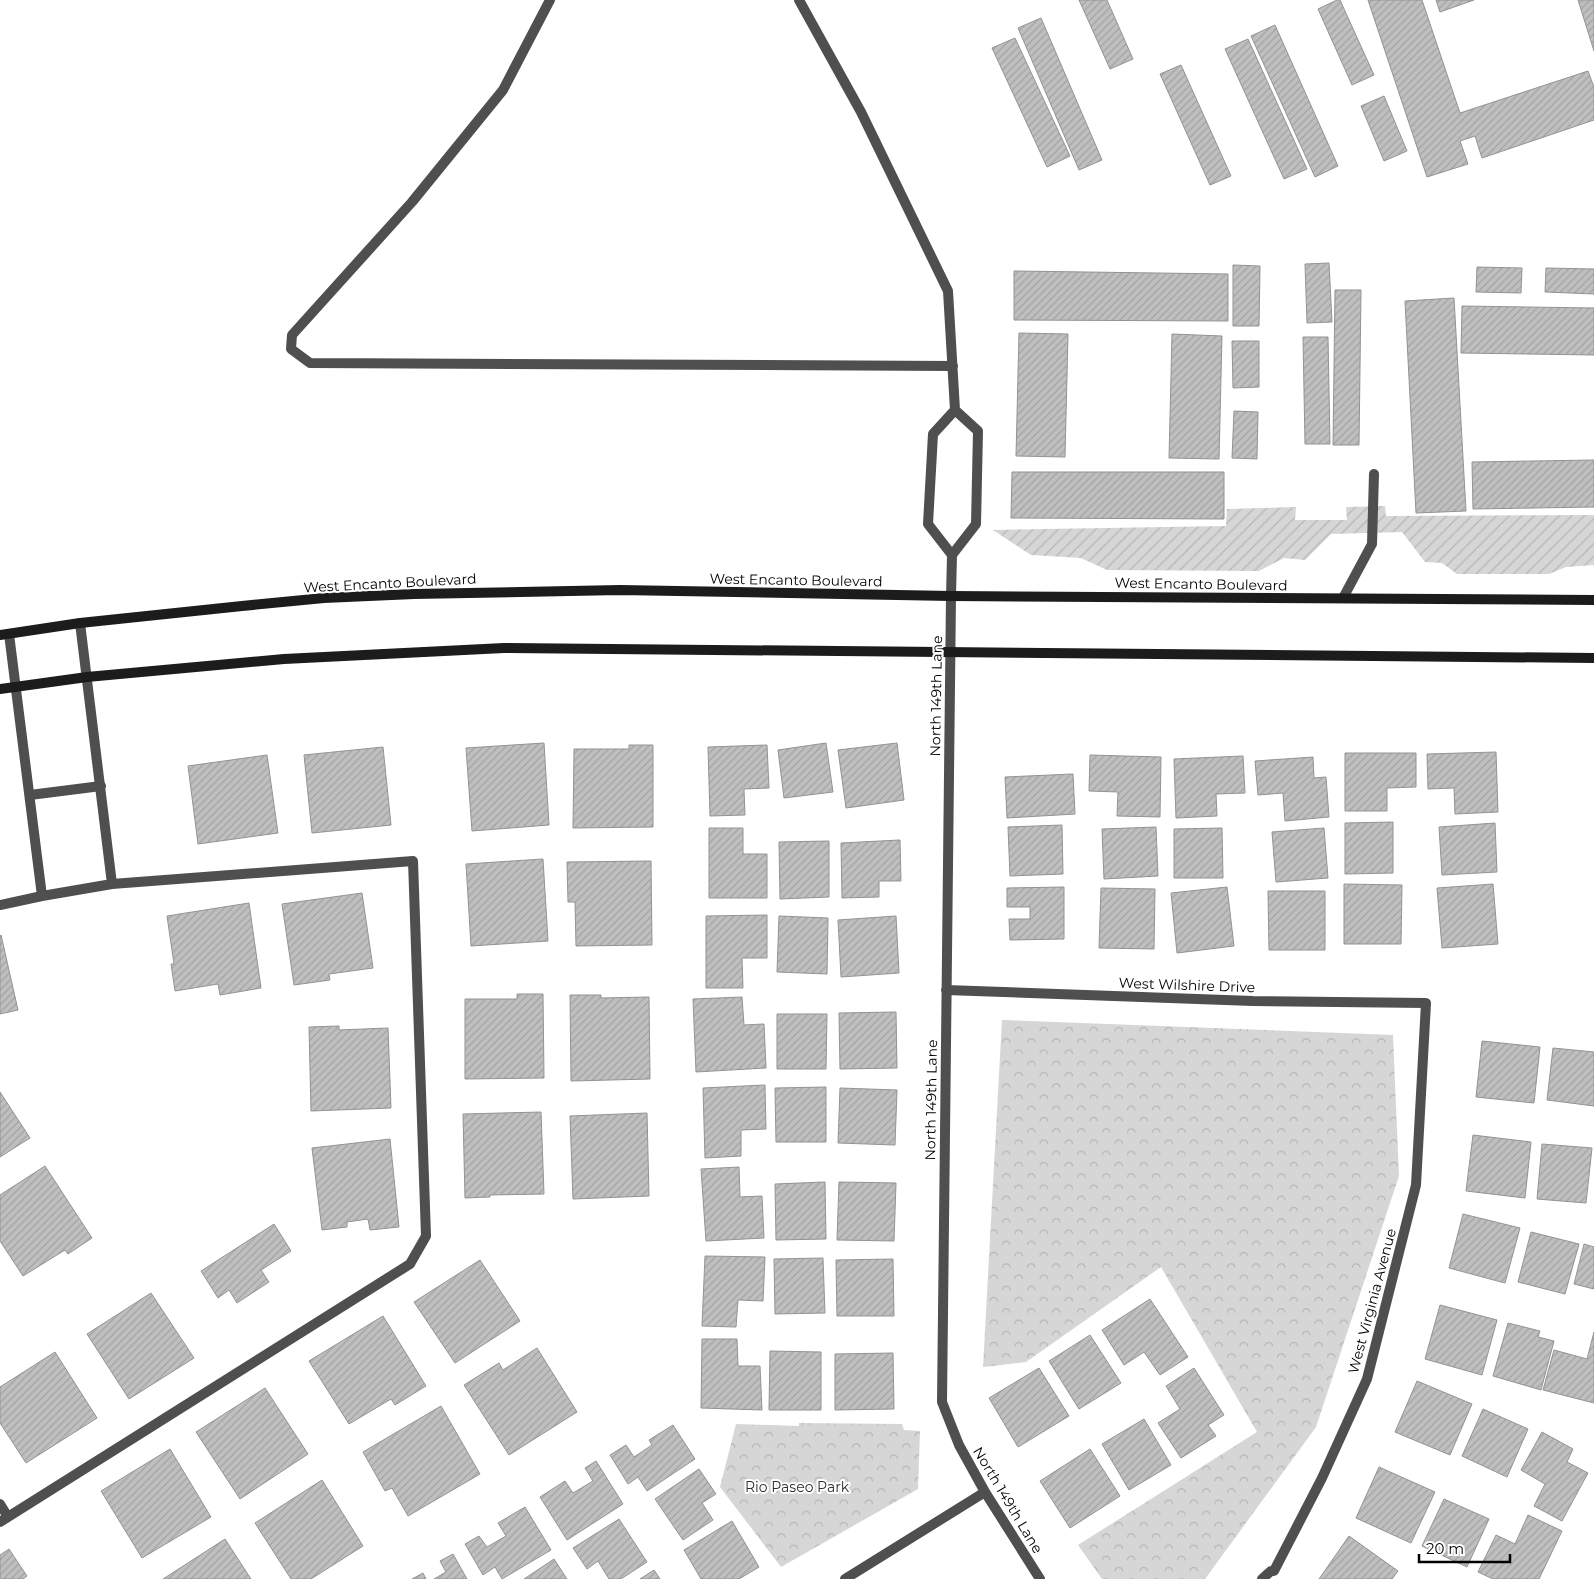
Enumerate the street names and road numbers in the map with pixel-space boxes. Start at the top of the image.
street label: West Encanto Boulevard [303,569,477,597]
street label: West Encanto Boulevard [709,569,883,591]
street label: West Encanto Boulevard [1114,573,1288,595]
street label: North 149th Lane [926,635,946,757]
street label: West Wilshire Drive [1118,974,1256,996]
street label: North 149th Lane [921,1039,941,1161]
street label: West Virginia Avenue [1344,1226,1400,1376]
street label: North 149th Lane [969,1444,1047,1556]

